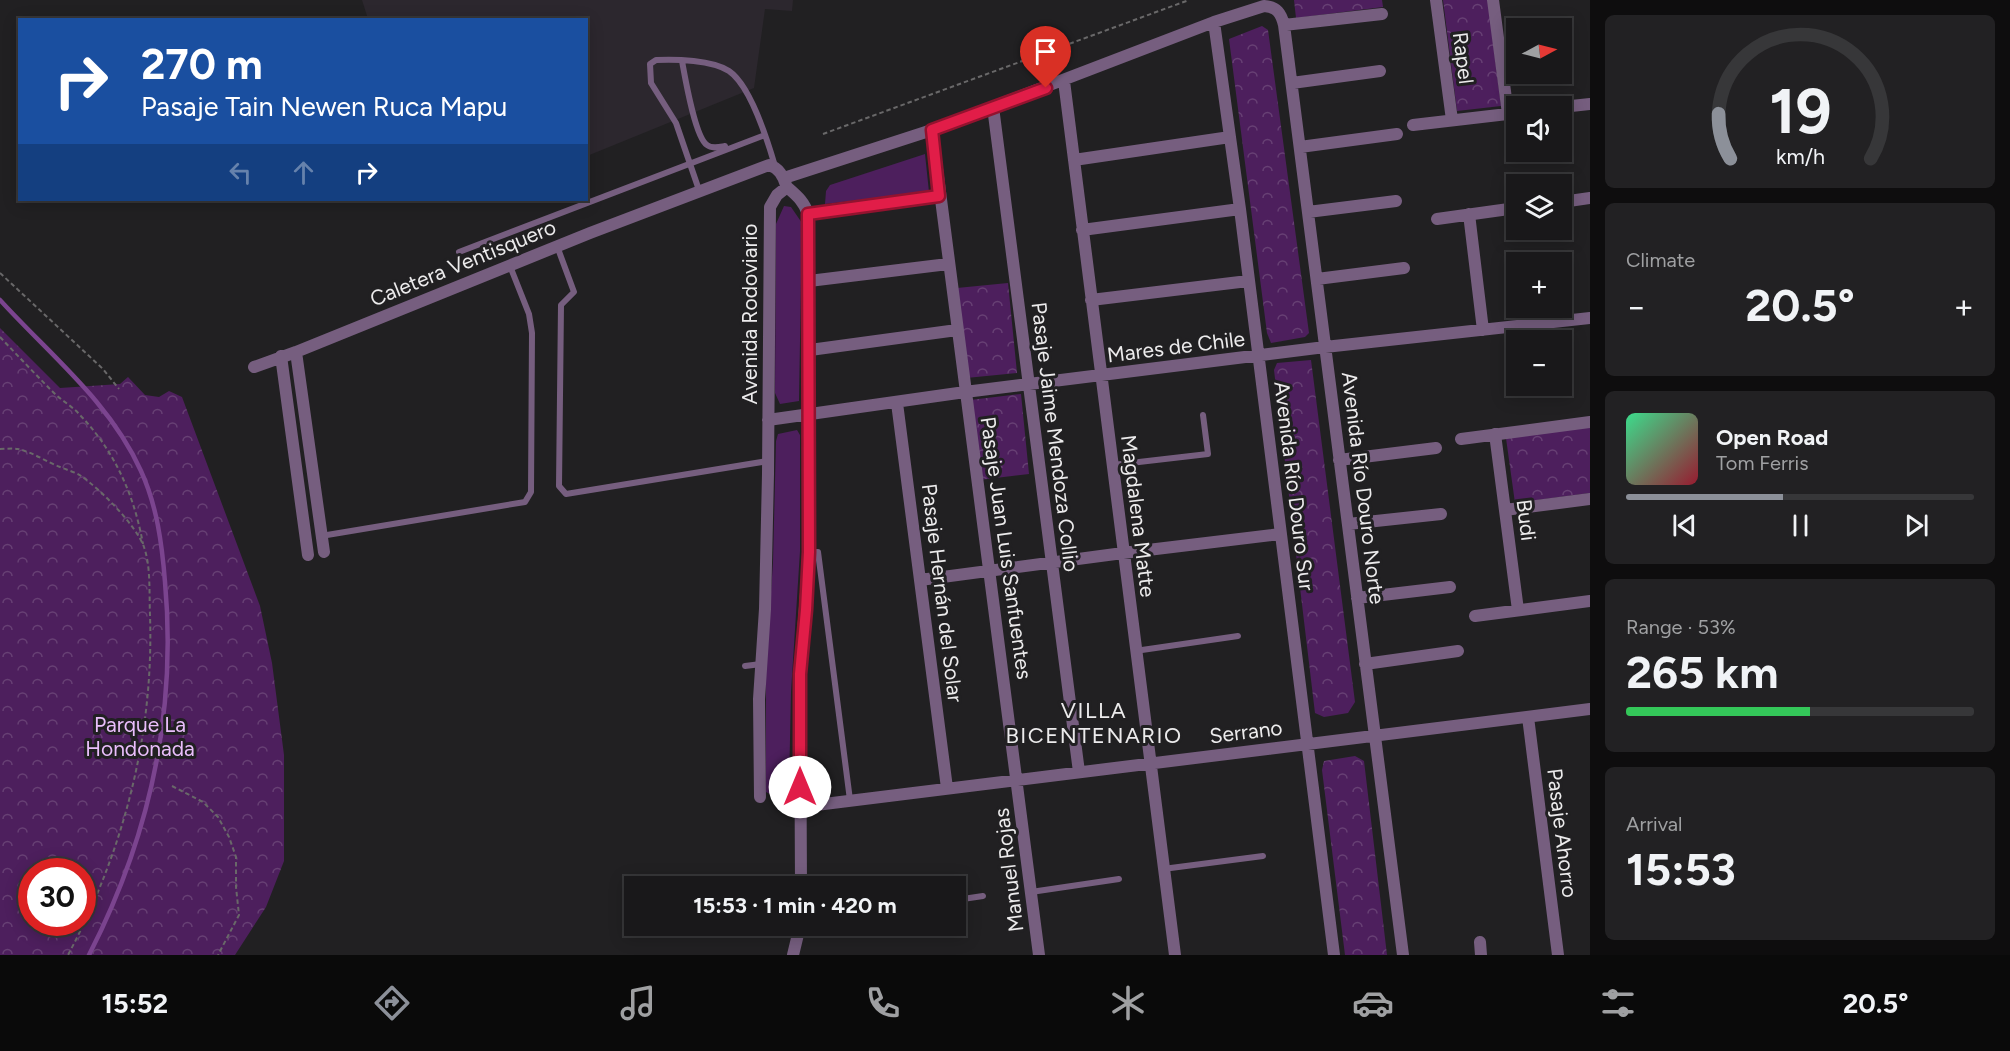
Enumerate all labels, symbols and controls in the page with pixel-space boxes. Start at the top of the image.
north arrow [1506,18,1572,84]
map controls [1506,18,1572,396]
pin [1020,26,1071,88]
street label: Rapel [1448,30,1479,85]
icon: arrive [1029,35,1062,68]
text: 270 m [141,39,263,90]
icon: right [42,42,120,120]
text: 19 [1769,74,1831,149]
text: Pasaje Tain Newen Ruca Mapu [141,90,507,123]
button: sound [1506,96,1572,162]
text: km/h [1776,144,1824,169]
icon: left [224,156,257,189]
icon: ahead [287,156,320,189]
icon: right [350,156,383,189]
button: layers [1506,174,1572,240]
street label: Caletera Ventisquero [366,214,559,311]
street label: Avenida Rodoviario [737,223,762,405]
text: Climate [1626,248,1695,272]
button: + [1506,252,1572,318]
text: 20.5° [1745,278,1855,332]
text: − [1626,287,1647,326]
text: + [1953,287,1974,326]
street label: Pasaje Jaime Mendoza Collio [1027,301,1084,573]
street label: Mares de Chile [1106,326,1246,367]
button: − [1506,330,1572,396]
street label: Avenida Río Douro Norte [1337,370,1390,606]
street label: Avenida Río Douro Sur [1269,380,1320,592]
street label: Pasaje Juan Luis Sanfuentes [976,415,1037,681]
text: Open Road [1716,424,1828,451]
street label: Magdalena Matte [1116,433,1161,599]
text: Tom Ferris [1716,451,1809,475]
street label: Pasaje Hernán del Solar [917,482,968,704]
street label: Budi [1512,498,1541,542]
icon: previous [1668,509,1701,542]
icon: pause [1784,509,1817,542]
icon: next [1900,509,1933,542]
text: Range · 53% [1626,615,1736,639]
text: 265 km [1626,645,1778,699]
district label: VILLA BICENTENARIO [1005,697,1183,749]
park label: Parque La Hondonada [85,712,195,761]
street label: Serrano [1208,715,1284,748]
position arrow [768,755,832,819]
street label: Pasaje Ahorro [1542,767,1583,899]
street label: Manuel Rojas [989,807,1029,933]
text: Arrival [1626,812,1682,836]
text: 15:53 [1626,842,1736,896]
speed limit sign: 30 [18,858,96,936]
text: 15:53 · 1 min · 420 m [693,892,897,919]
icon: directions [371,982,413,1024]
icon: music [617,982,659,1024]
icon: phone [862,982,904,1024]
icon: climate [1107,982,1149,1024]
icon: car [1352,982,1394,1024]
icon: filters [1597,982,1639,1024]
text: 15:52 [102,987,168,1020]
text: 20.5° [1843,987,1908,1020]

